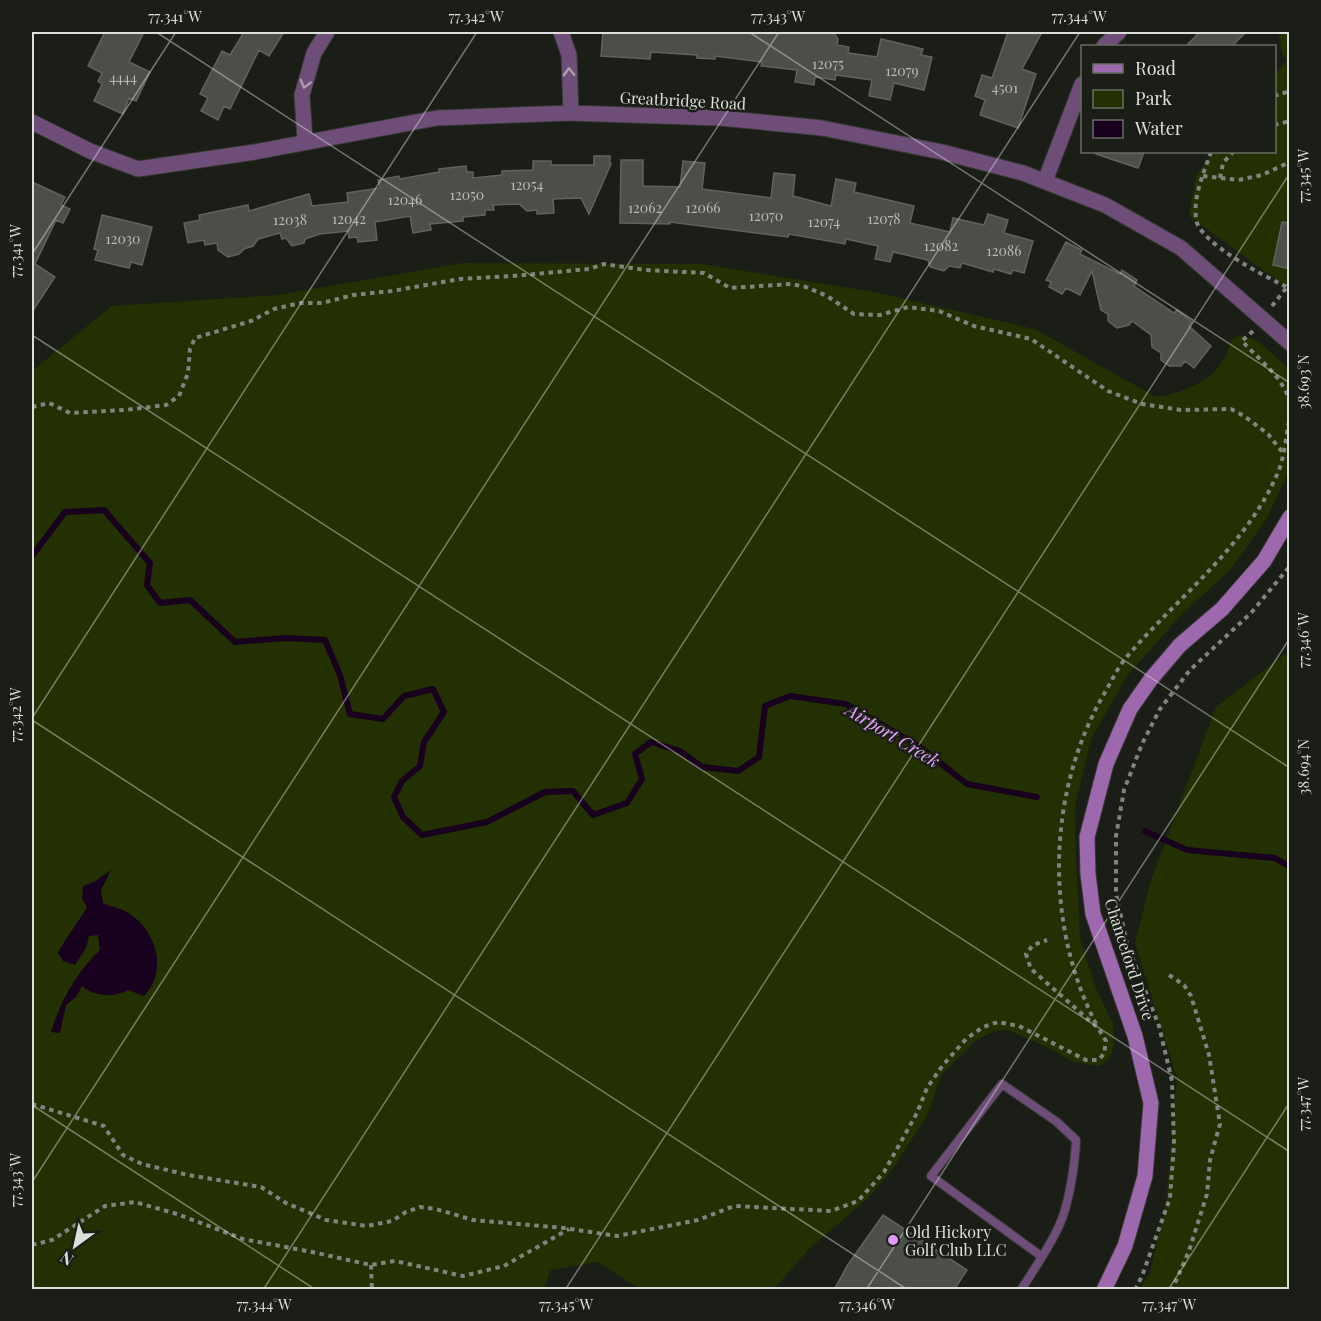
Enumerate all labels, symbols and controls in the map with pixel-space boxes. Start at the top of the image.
text: 77.341°W [148,6,202,26]
text: 77.342°W [448,6,504,26]
text: 77.343°W [751,6,806,26]
text: 77.344°W [1051,6,1107,26]
legend [1081,45,1276,153]
house number: 12075 [812,54,844,73]
text: Road [1135,56,1176,80]
house number: 12079 [885,61,919,80]
one-way arrow [563,67,576,76]
house number: 4444 [109,68,137,87]
house number: 4501 [992,78,1018,97]
one-way arrow [300,79,313,89]
street label: Greatbridge Road [619,86,747,114]
text: Park [1135,86,1172,110]
text: Water [1134,116,1183,140]
text: 77.345°W [1293,148,1313,203]
house number: 12054 [510,175,544,194]
house number: 12050 [450,185,484,204]
house number: 12046 [388,190,422,209]
house number: 12062 [628,198,662,217]
house number: 12066 [686,198,720,217]
house number: 12070 [749,206,783,225]
house number: 12042 [332,209,366,228]
house number: 12078 [867,209,901,228]
house number: 12038 [273,210,307,229]
house number: 12074 [808,212,840,231]
text: 77.341°W [5,224,25,278]
house number: 12030 [106,229,141,248]
house number: 12082 [924,236,958,255]
house number: 12086 [987,241,1021,260]
text: 38.693°N [1293,354,1313,410]
text: 77.346°W [1293,612,1313,668]
text: 77.342°W [5,687,25,743]
water label: Airport Creek [840,697,944,772]
text: 38.694°N [1293,738,1313,795]
street label: Chanceford Drive [1100,895,1160,1023]
text: 77.347°W [1293,1077,1313,1131]
text: 77.343°W [5,1152,25,1207]
north arrow [45,1216,105,1276]
place label: Old Hickory Golf Club LLC [905,1221,1006,1260]
marker: Old Hickory Golf Club LLC [886,1233,900,1247]
text: N [56,1247,77,1271]
text: 77.344°W [236,1294,292,1314]
text: 77.345°W [539,1294,594,1314]
text: 77.346°W [839,1294,895,1314]
text: 77.347°W [1142,1294,1196,1314]

